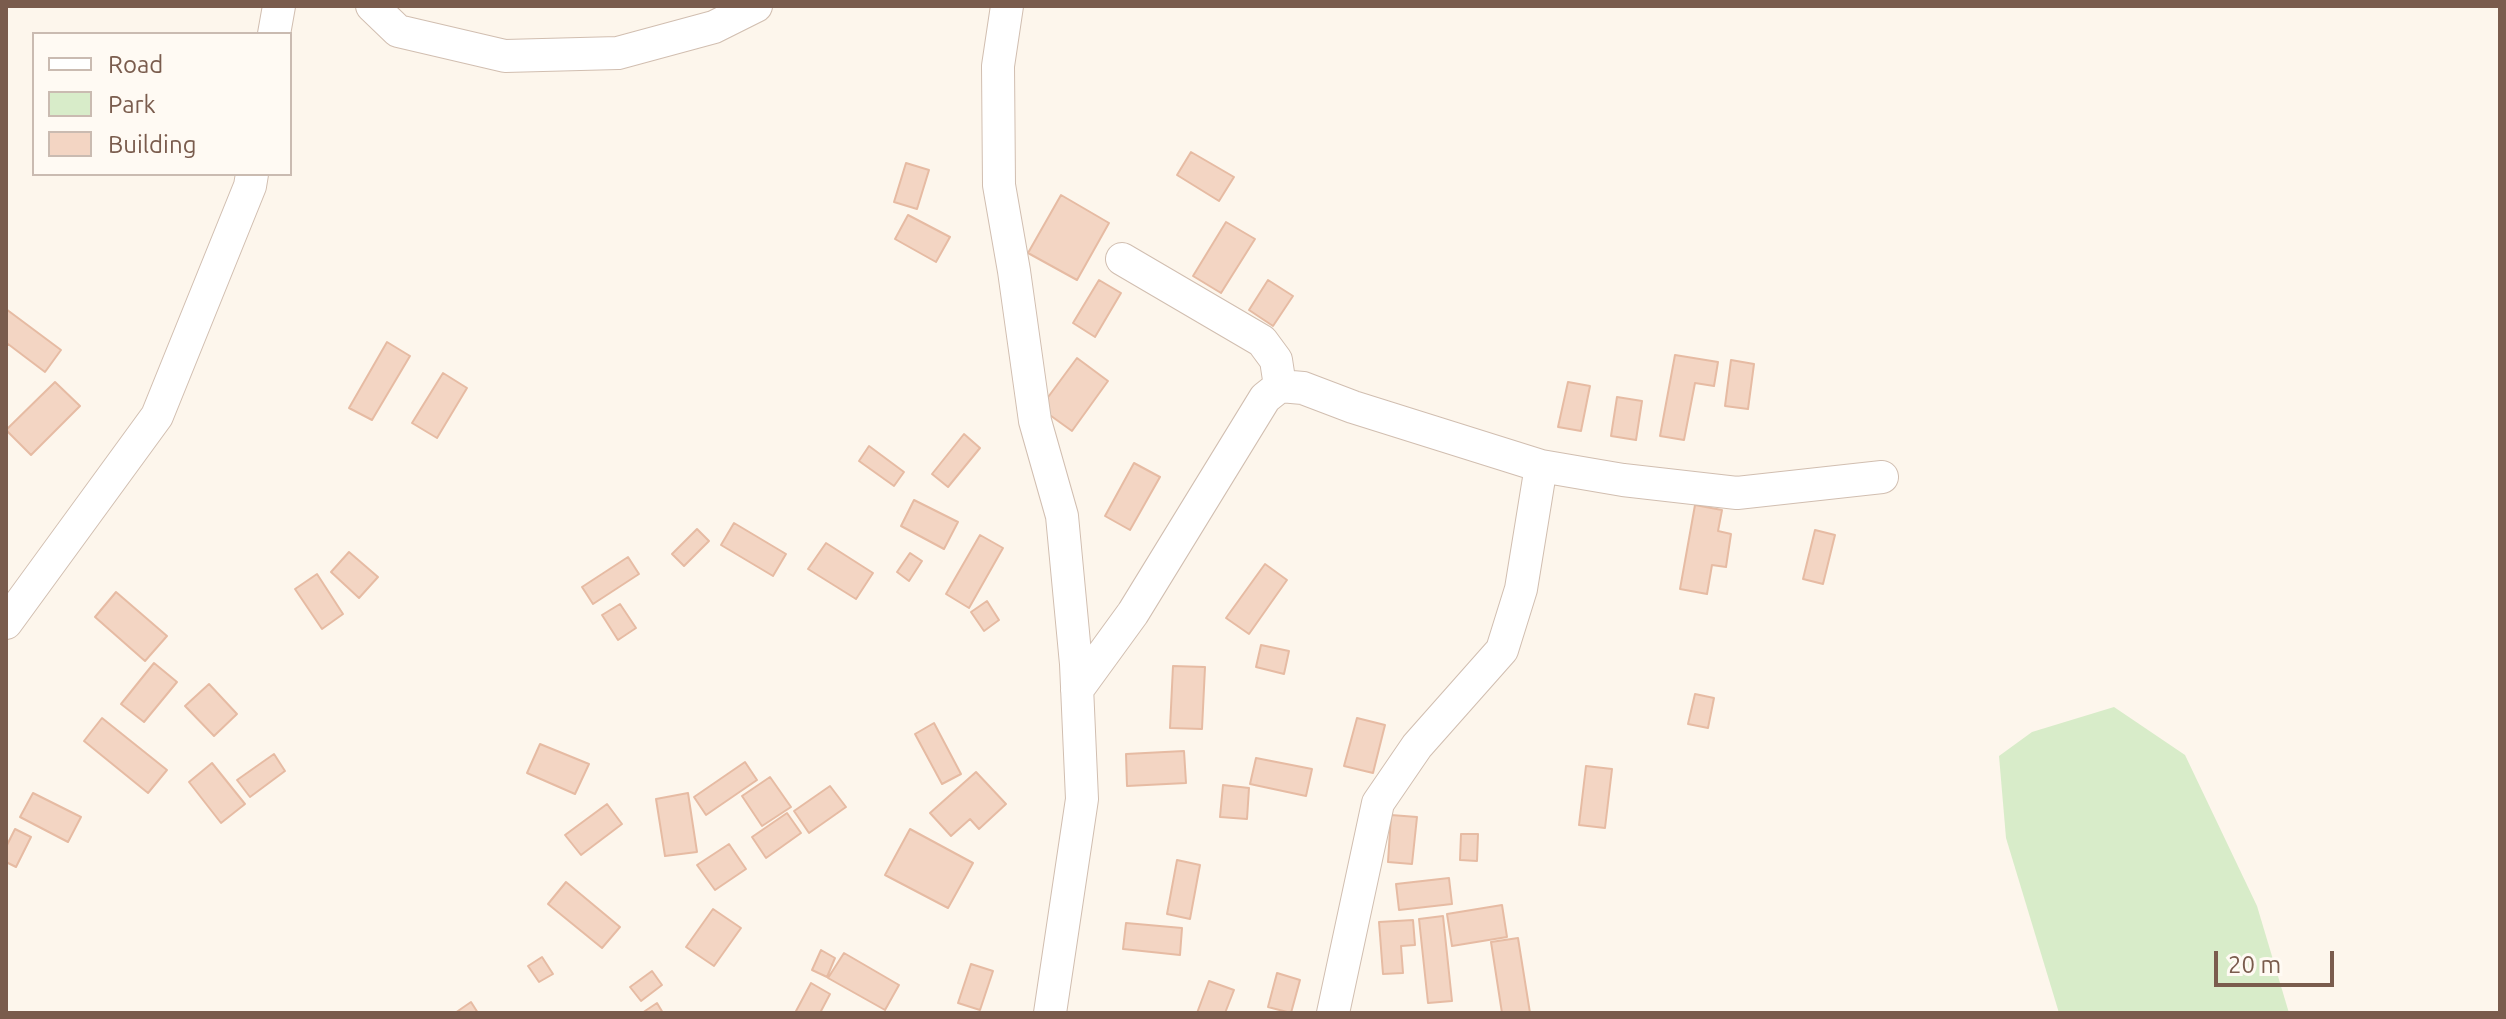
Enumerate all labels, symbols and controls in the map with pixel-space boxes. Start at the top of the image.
legend [32,32,292,176]
text: Road [108,51,163,78]
text: Park [108,91,156,118]
text: Building [108,131,196,158]
scale bar [2218,935,2338,985]
text: 20 m [2228,951,2281,978]

